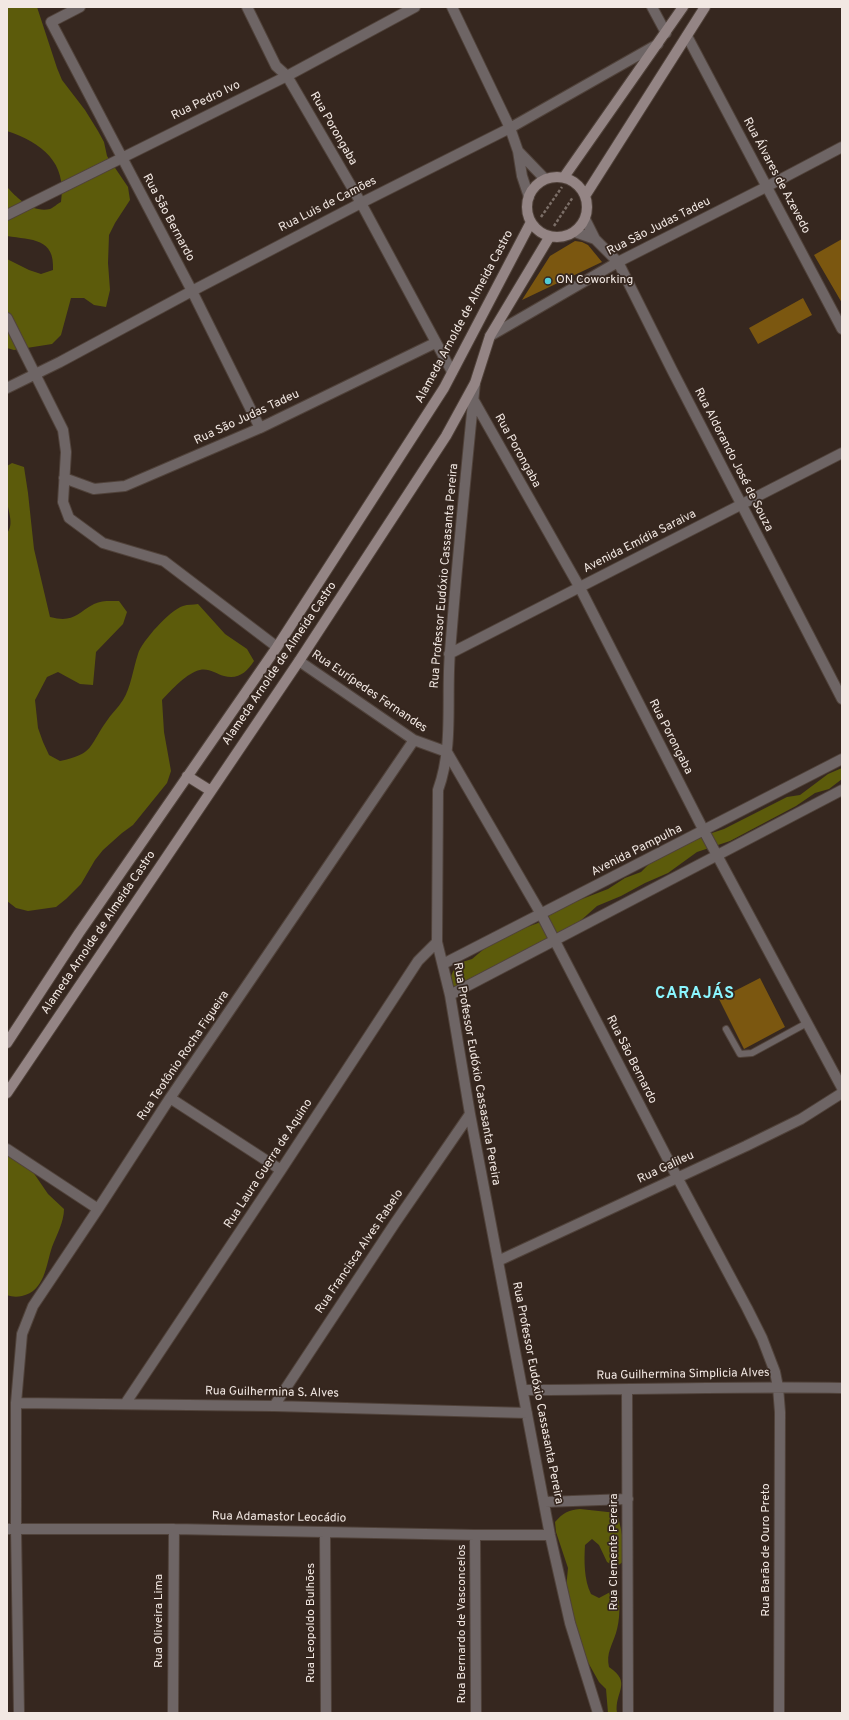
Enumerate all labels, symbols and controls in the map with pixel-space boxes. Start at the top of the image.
street label: Rua Pedro Ivo [169,78,243,124]
street label: Rua Porongaba [306,90,360,168]
street label: Rua Álvares de Azevedo [739,116,813,236]
street label: Rua São Bernardo [139,172,197,264]
street label: Rua Luis de Camões [277,174,379,236]
street label: Rua São Judas Tadeu [605,195,713,259]
street label: Alameda Arnolde de Almeida Castro [413,228,517,406]
place label: ON Coworking [556,274,633,288]
marker: ON Coworking [543,276,553,286]
street label: Rua Aldorando José de Souza [690,386,776,534]
street label: Rua São Judas Tadeu [192,387,302,449]
street label: Rua Porongaba [491,412,543,490]
street label: Rua Professor Eudóxio Cassasanta Pereira [428,463,462,689]
street label: Avenida Emídia Saraiva [581,507,699,577]
street label: Alameda Arnolde de Almeida Castro [220,580,340,748]
street label: Rua Eurípedes Fernandes [308,648,430,736]
street label: Rua Porongaba [645,697,695,777]
street label: Avenida Pampulha [589,822,685,880]
street label: Alameda Arnolde de Almeida Castro [39,849,159,1017]
street label: Rua Professor Eudóxio Cassasanta Pereira [449,961,503,1187]
district label: CARAJÁS [655,985,735,1005]
street label: Rua Teotônio Rocha Figueira [135,988,233,1124]
street label: Rua São Bernardo [603,1013,659,1107]
street label: Rua Laura Guerra de Aquino [222,1097,316,1231]
street label: Rua Galileu [635,1149,697,1187]
street label: Rua Francisca Alves Rabelo [313,1187,407,1317]
street label: Rua Professor Eudóxio Cassasanta Pereira [508,1281,566,1505]
street label: Rua Guilhermina Simplicia Alves [596,1366,770,1384]
street label: Rua Guilhermina S. Alves [205,1385,339,1401]
street label: Rua Barão de Ouro Preto [760,1483,774,1617]
street label: Rua Clemente Pereira [608,1493,622,1611]
street label: Rua Adamastor Leocádio [212,1510,346,1526]
street label: Rua Bernardo de Vasconcelos [456,1544,470,1704]
street label: Rua Leopoldo Bulhões [305,1563,319,1683]
street label: Rua Oliveira Lima [153,1574,167,1668]

